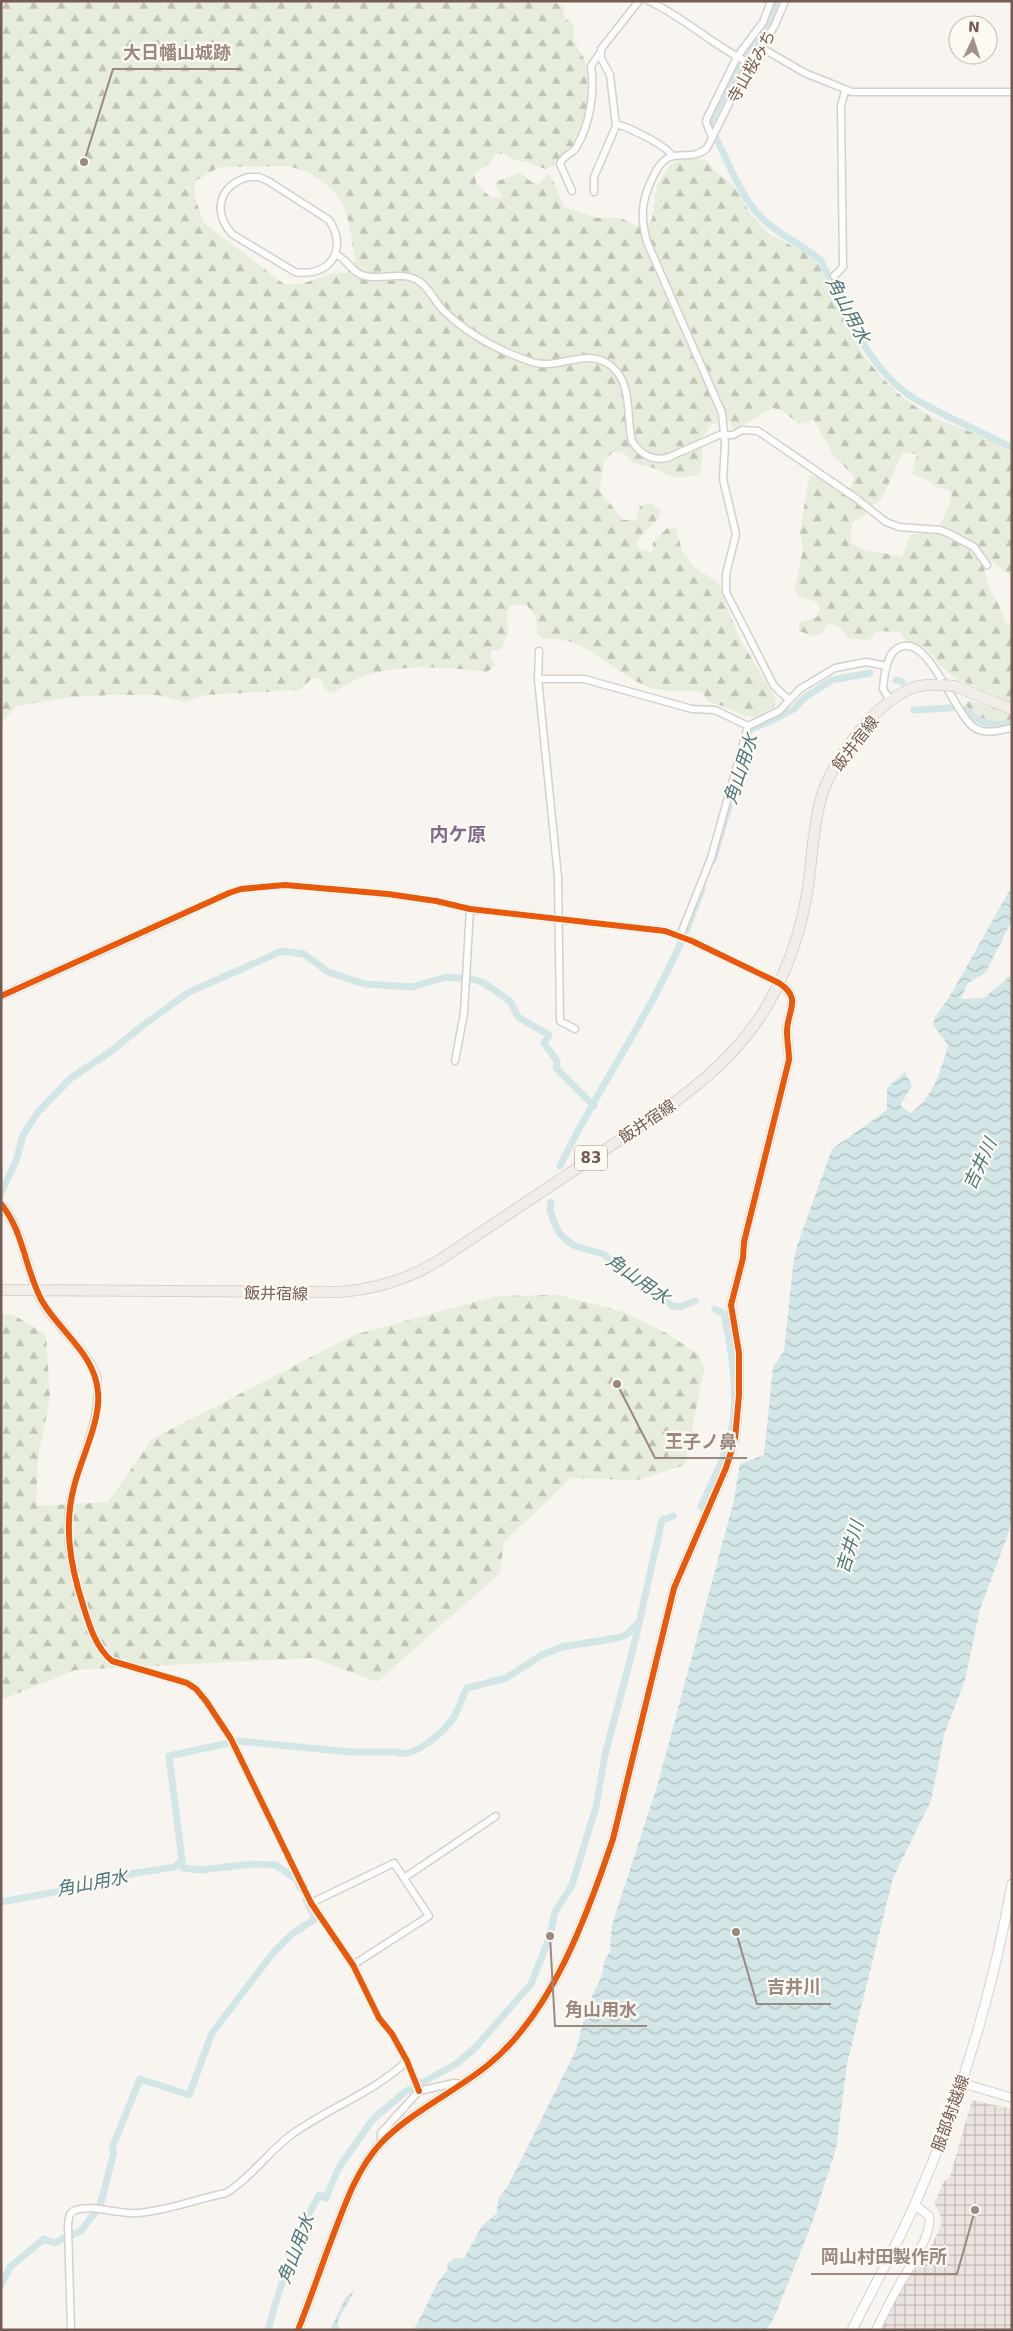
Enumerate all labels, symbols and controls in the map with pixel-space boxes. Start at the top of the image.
north arrow [948,15,998,65]
text: N [968,19,980,35]
street label: 寺山桜みち [724,27,779,106]
callout: 大日幡山城跡 [113,36,241,69]
text: 大日幡山城跡 [123,42,231,63]
water label: 角山用水 [822,273,876,348]
street label: 飯井宿線 [828,712,883,774]
water label: 角山用水 [719,729,762,806]
district label: 内ケ原 [429,823,487,845]
street label: 飯井宿線 [615,1096,679,1147]
water label: 吉井川 [959,1133,1001,1193]
road number: 83 [575,1146,607,1170]
water label: 角山用水 [603,1249,675,1309]
street label: 飯井宿線 [244,1283,308,1304]
callout: 王子ノ鼻 [655,1425,747,1458]
text: 王子ノ鼻 [665,1431,737,1452]
water label: 吉井川 [832,1516,868,1576]
water label: 角山用水 [55,1865,131,1900]
callout: 吉井川 [757,1971,831,2004]
text: 吉井川 [767,1976,821,1997]
callout: 角山用水 [555,1993,647,2026]
text: 角山用水 [565,1999,637,2020]
street label: 服部射越線 [928,2072,973,2154]
water label: 角山用水 [273,2210,319,2286]
callout: 岡山村田製作所 [811,2241,957,2274]
text: 岡山村田製作所 [821,2246,947,2267]

